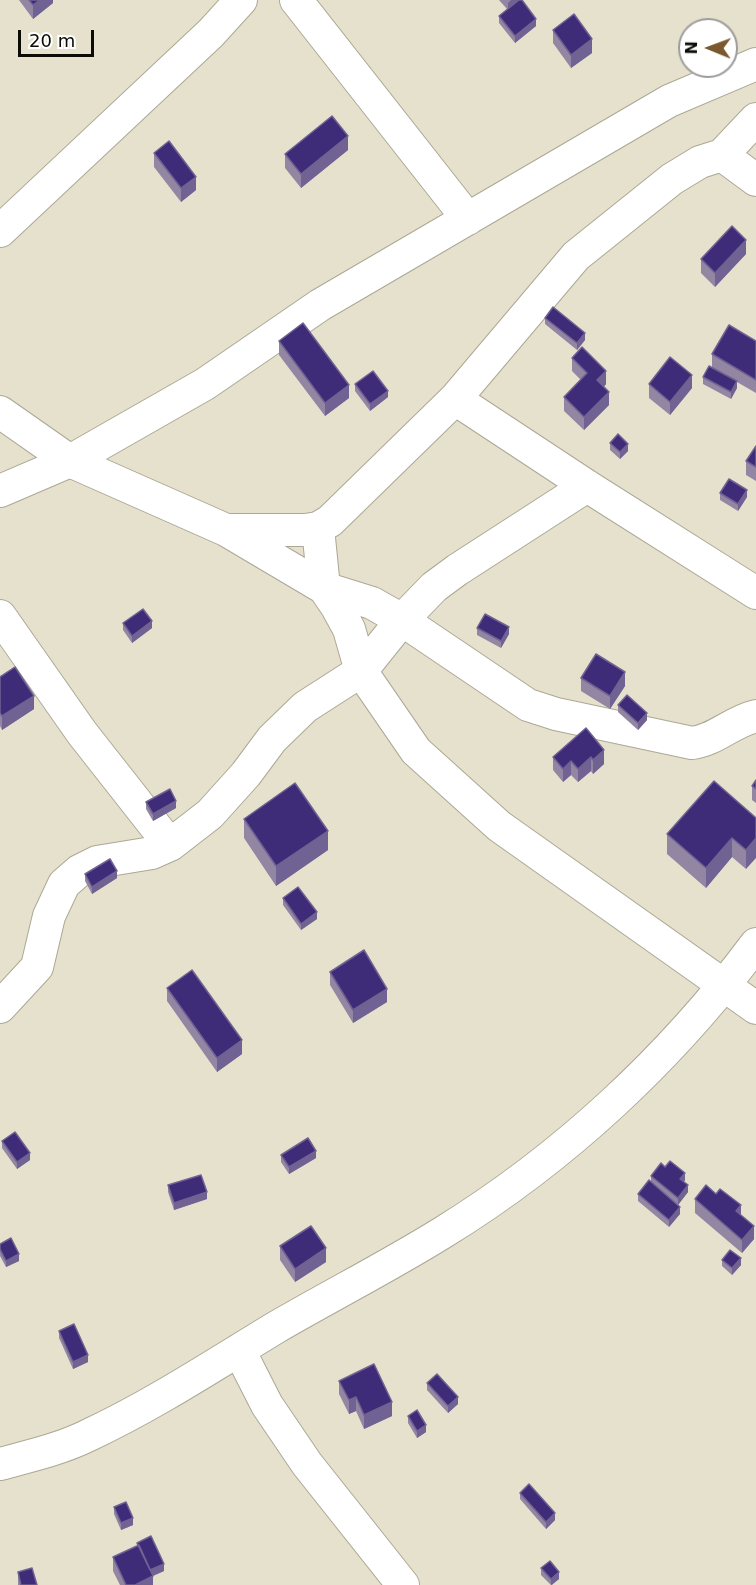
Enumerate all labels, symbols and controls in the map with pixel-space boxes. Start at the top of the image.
scale bar [21,18,98,56]
north arrow [678,18,738,78]
text: 20 m [29,30,75,51]
text: N [682,41,701,55]

